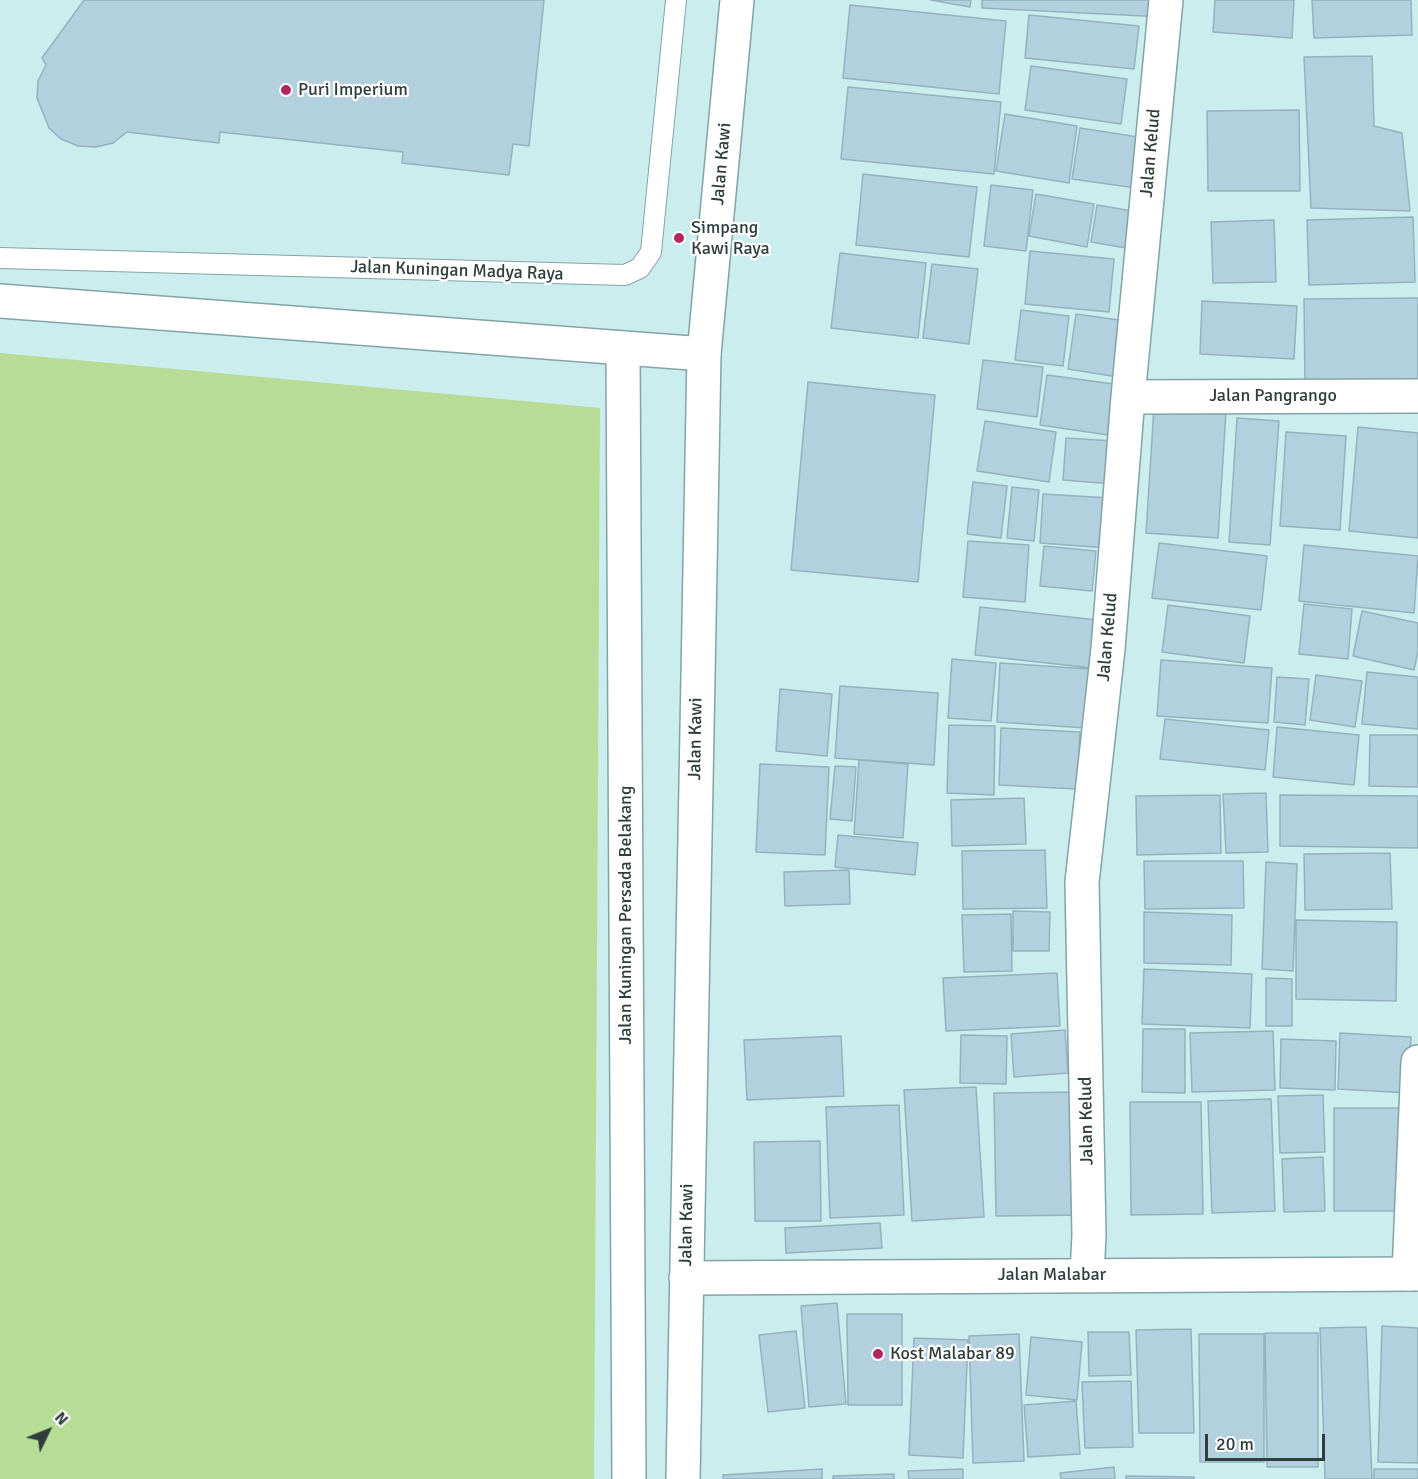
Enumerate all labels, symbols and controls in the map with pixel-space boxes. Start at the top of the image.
place label: Puri Imperium [298,79,408,101]
marker: Puri Imperium [279,83,293,97]
street label: Jalan Kelud [1136,108,1166,198]
street label: Jalan Kawi [708,122,736,206]
place label: Simpang Kawi Raya [691,217,770,260]
marker: Simpang Kawi Raya [672,231,686,245]
street label: Jalan Kuningan Madya Raya [350,256,564,286]
street label: Jalan Pangrango [1209,385,1337,407]
street label: Jalan Kelud [1093,592,1123,682]
street label: Jalan Kawi [684,697,708,781]
street label: Jalan Kuningan Persada Belakang [615,786,637,1044]
street label: Jalan Kelud [1075,1076,1099,1166]
street label: Jalan Kawi [675,1183,699,1267]
street label: Jalan Malabar [998,1264,1106,1286]
place label: Kost Malabar 89 [890,1343,1015,1365]
marker: Kost Malabar 89 [871,1347,885,1361]
north arrow [18,1401,78,1461]
text: N [50,1408,72,1430]
scale bar [1208,1422,1328,1460]
text: 20 m [1216,1433,1254,1455]

